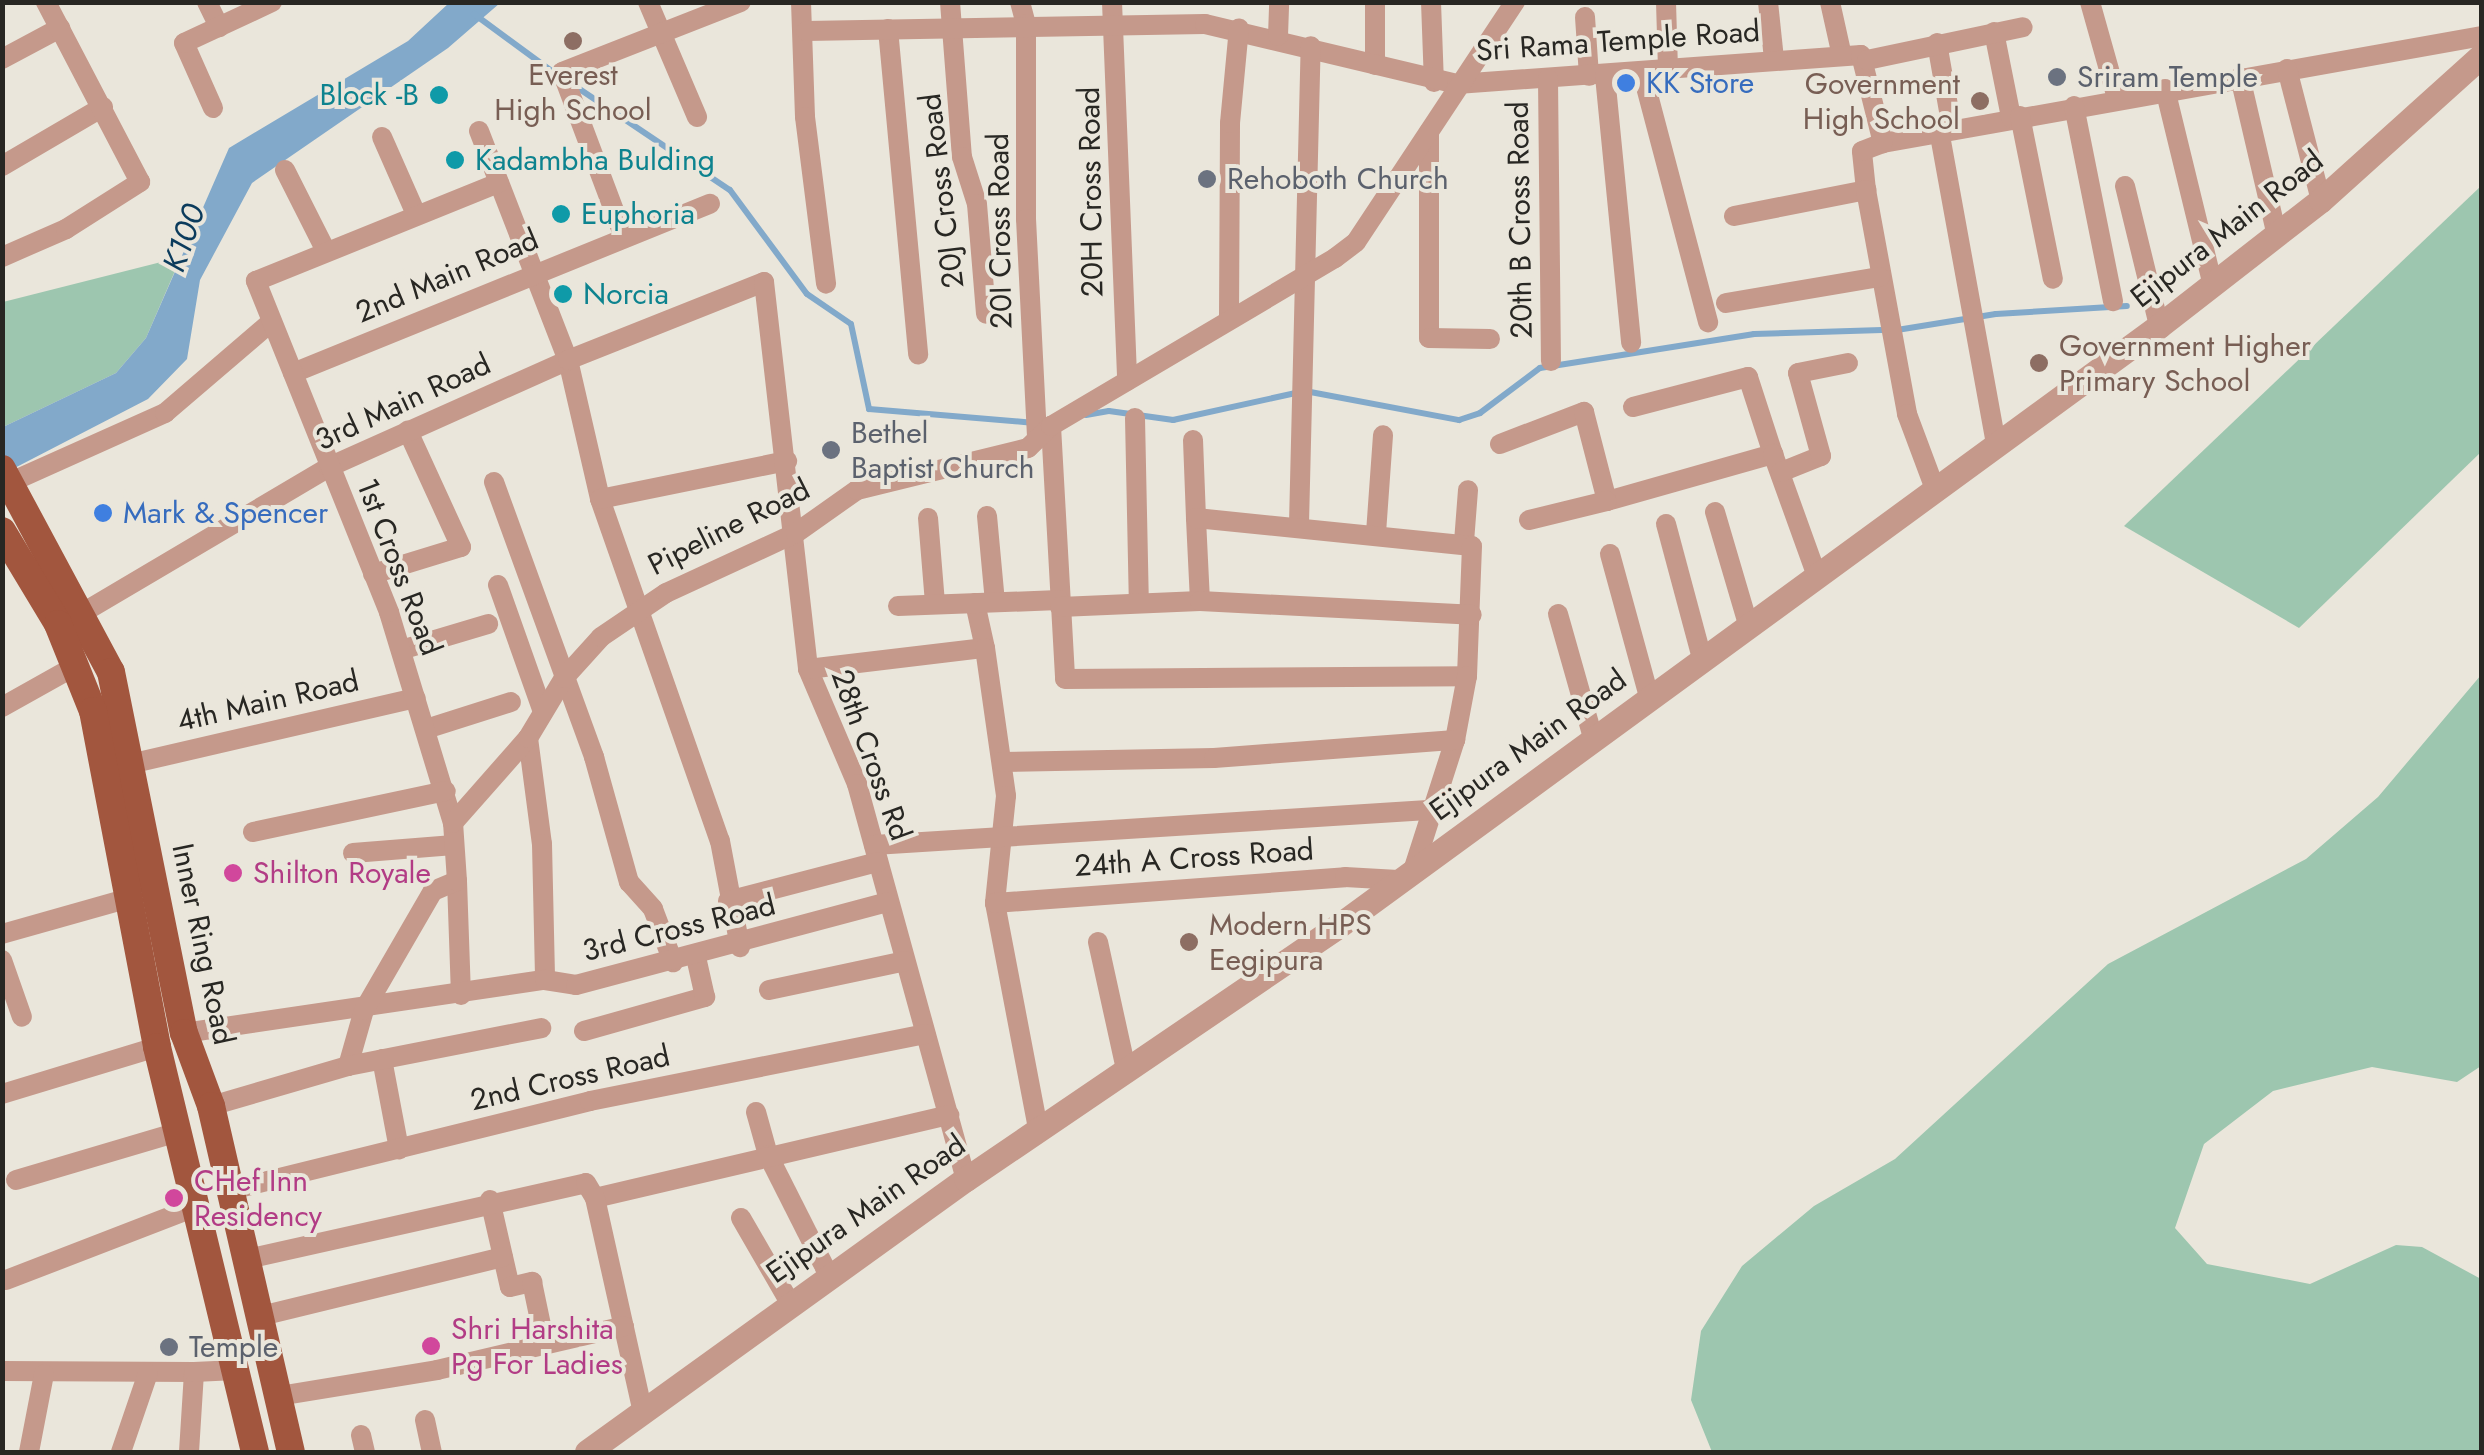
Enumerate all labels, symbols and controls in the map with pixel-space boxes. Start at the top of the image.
street label: Sri Rama Temple Road [1475,13,1761,69]
marker: Everest High School [562,30,584,52]
place label: Everest High School [494,57,652,128]
place label: Sriram Temple [2077,59,2258,95]
place label: KK Store [1646,65,1754,101]
place label: Government High School [1803,66,1960,136]
marker: Sriram Temple [2046,66,2068,88]
marker: KK Store [1615,72,1637,94]
place label: Block -B [319,77,419,113]
marker: Block -B [428,84,450,106]
street label: 20H Cross Road [1071,87,1111,297]
marker: Government High School [1969,90,1991,112]
street label: 20J Cross Road [912,92,972,290]
street label: 20th B Cross Road [1500,101,1540,339]
street label: 20I Cross Road [980,133,1020,329]
place label: Kadambha Bulding [475,142,715,178]
street label: Ejipura Main Road [2124,143,2330,315]
marker: Kadambha Bulding [444,149,466,171]
place label: Rehoboth Church [1227,161,1449,197]
marker: Rehoboth Church [1196,168,1218,190]
place label: Euphoria [581,196,695,232]
water label: K100 [155,199,213,277]
marker: Euphoria [550,203,572,225]
street label: 2nd Main Road [350,221,544,331]
place label: Norcia [583,276,669,312]
marker: Norcia [552,283,574,305]
place label: Government Higher Primary School [2059,328,2311,398]
street label: 3rd Main Road [310,346,496,458]
marker: Government Higher Primary School [2028,352,2050,374]
place label: Bethel Baptist Church [851,415,1035,486]
marker: Bethel Baptist Church [820,439,842,461]
street label: Pipeline Road [642,471,816,583]
street label: 1st Cross Road [349,474,449,660]
place label: Mark & Spencer [123,495,328,531]
marker: Mark & Spencer [92,502,114,524]
street label: Ejipura Main Road [1423,662,1633,828]
street label: 4th Main Road [174,663,362,739]
street label: 28th Cross Rd [823,665,919,845]
street label: 24th A Cross Road [1073,832,1315,884]
street label: Inner Ring Road [164,840,242,1048]
place label: Shilton Royale [253,855,431,891]
marker: Shilton Royale [222,862,244,884]
street label: 3rd Cross Road [579,887,779,969]
place label: Modern HPS Eegipura [1209,907,1372,978]
marker: Modern HPS Eegipura [1178,931,1200,953]
street label: 2nd Cross Road [467,1038,673,1118]
street label: Ejipura Main Road [760,1127,972,1291]
place label: CHef Inn Residency [194,1163,322,1234]
marker: CHef Inn Residency [163,1187,185,1209]
place label: Shri Harshita Pg For Ladies [451,1311,623,1382]
place label: Temple [189,1329,278,1365]
marker: Shri Harshita Pg For Ladies [420,1335,442,1357]
marker: Temple [158,1336,180,1358]

